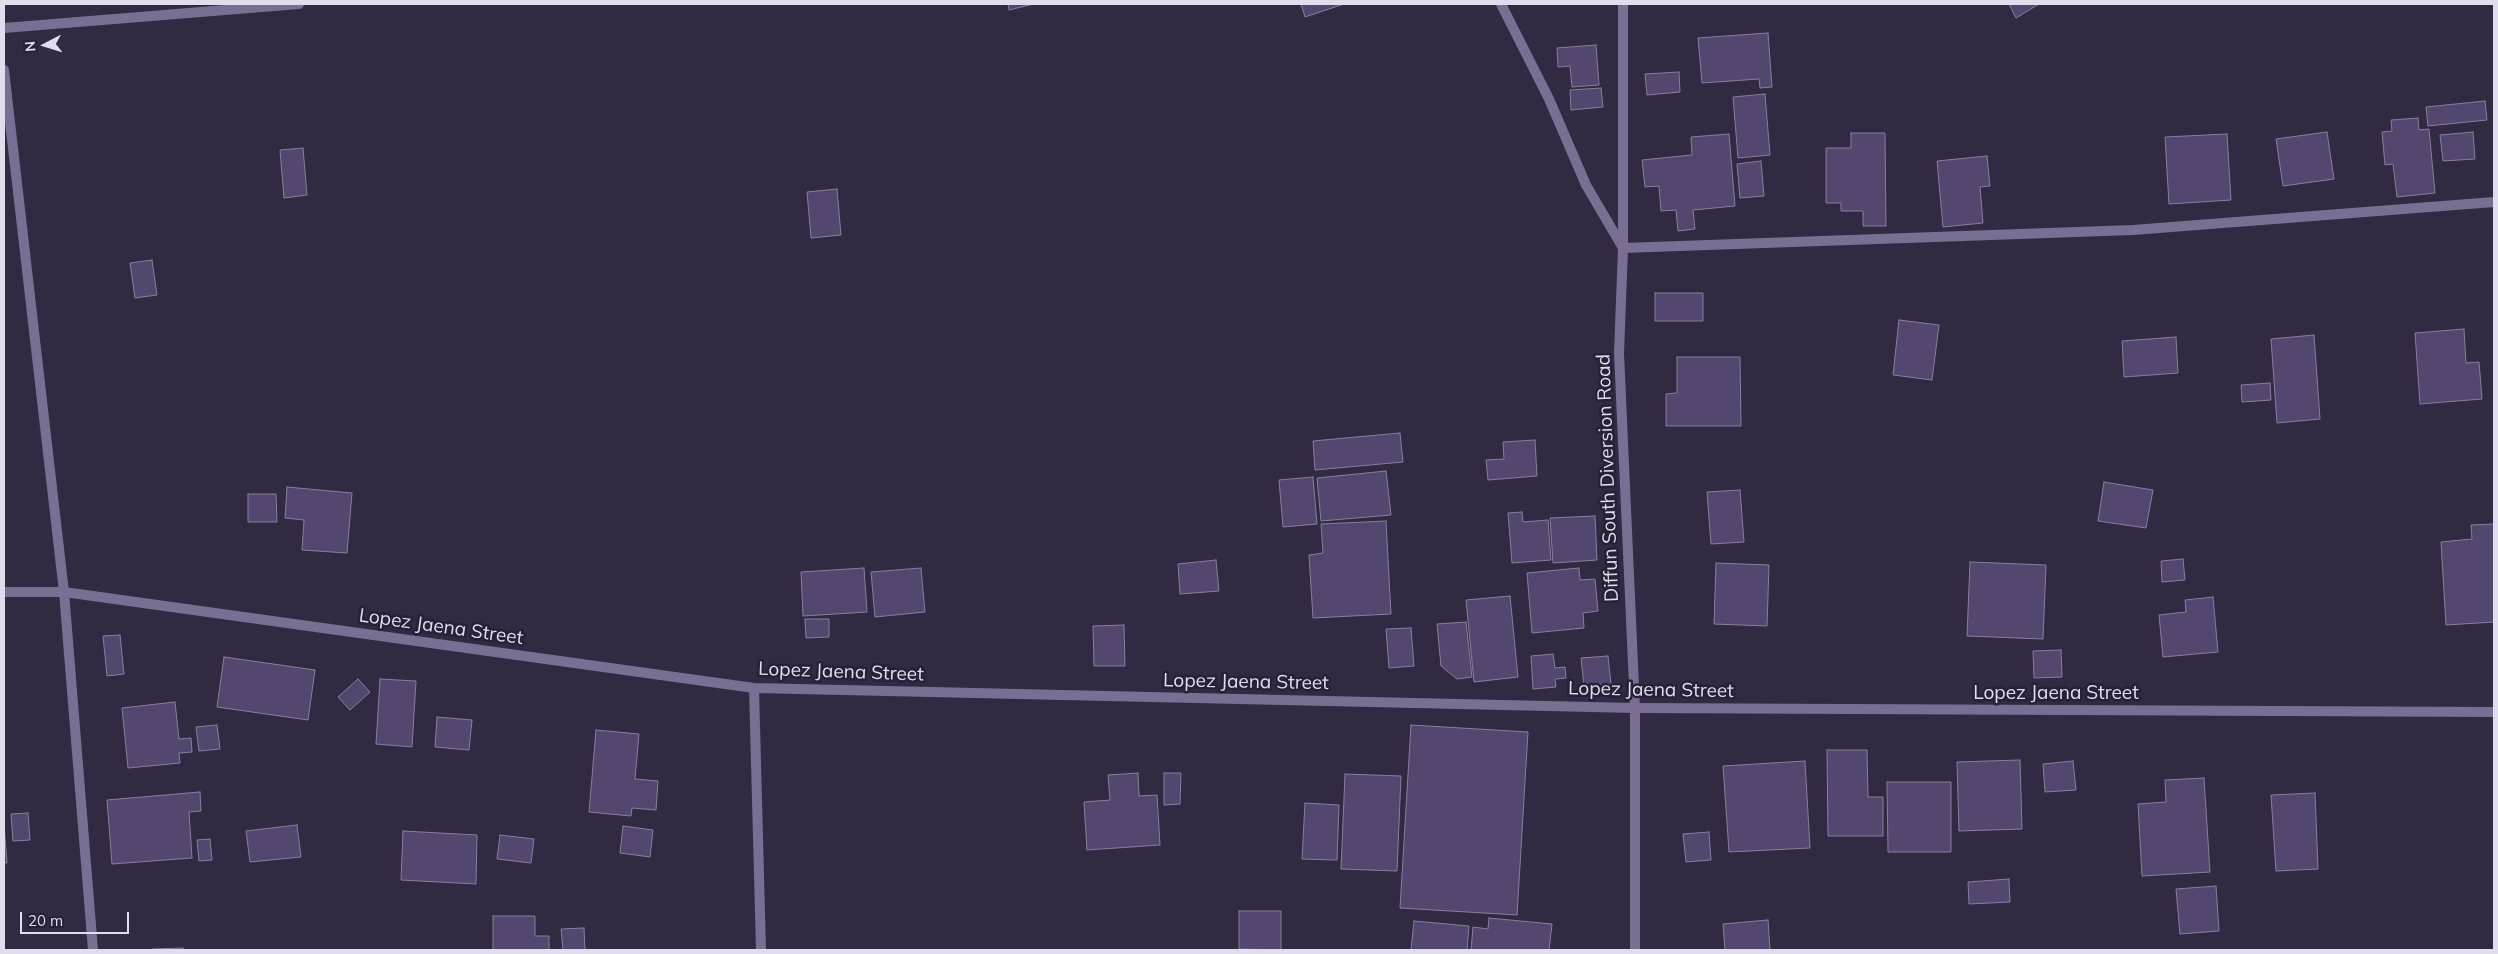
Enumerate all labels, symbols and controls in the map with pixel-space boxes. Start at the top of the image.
north arrow [20,20,70,70]
text: N [21,40,39,52]
street label: Diffun South Diversion Road [1592,354,1624,602]
street label: Lopez Jaena Street [357,604,525,650]
street label: Lopez Jaena Street [758,658,924,686]
street label: Lopez Jaena Street [1163,669,1329,695]
street label: Lopez Jaena Street [1568,677,1734,703]
street label: Lopez Jaena Street [1973,682,2139,704]
scale bar [22,902,131,934]
text: 20 m [28,911,63,930]

